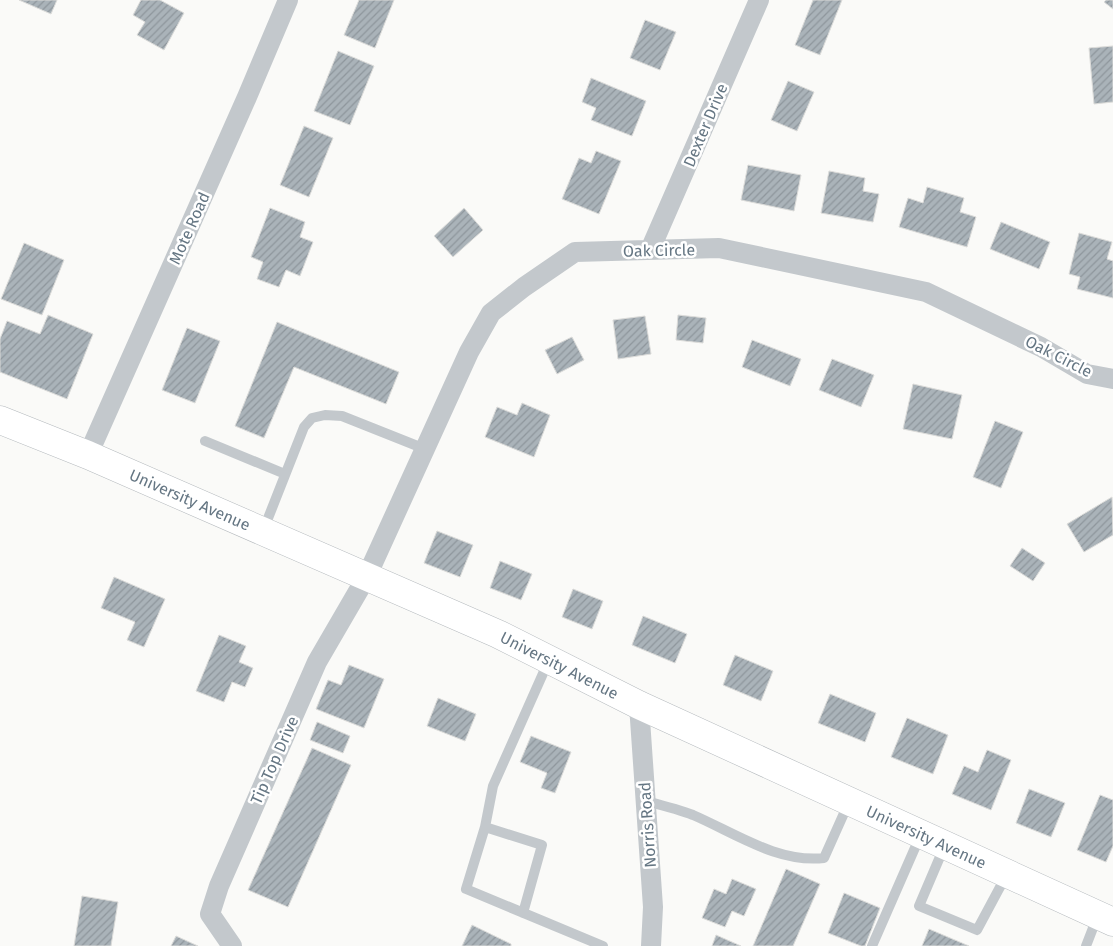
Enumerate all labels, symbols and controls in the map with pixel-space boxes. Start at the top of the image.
street label: Dexter Drive [679,81,732,170]
street label: Mote Road [165,189,214,267]
street label: Oak Circle [623,240,695,261]
street label: Oak Circle [1022,332,1095,381]
street label: University Avenue [126,465,253,535]
street label: University Avenue [497,628,622,703]
street label: Tip Top Drive [247,713,302,807]
street label: Norris Road [635,782,660,868]
street label: University Avenue [863,801,989,873]

